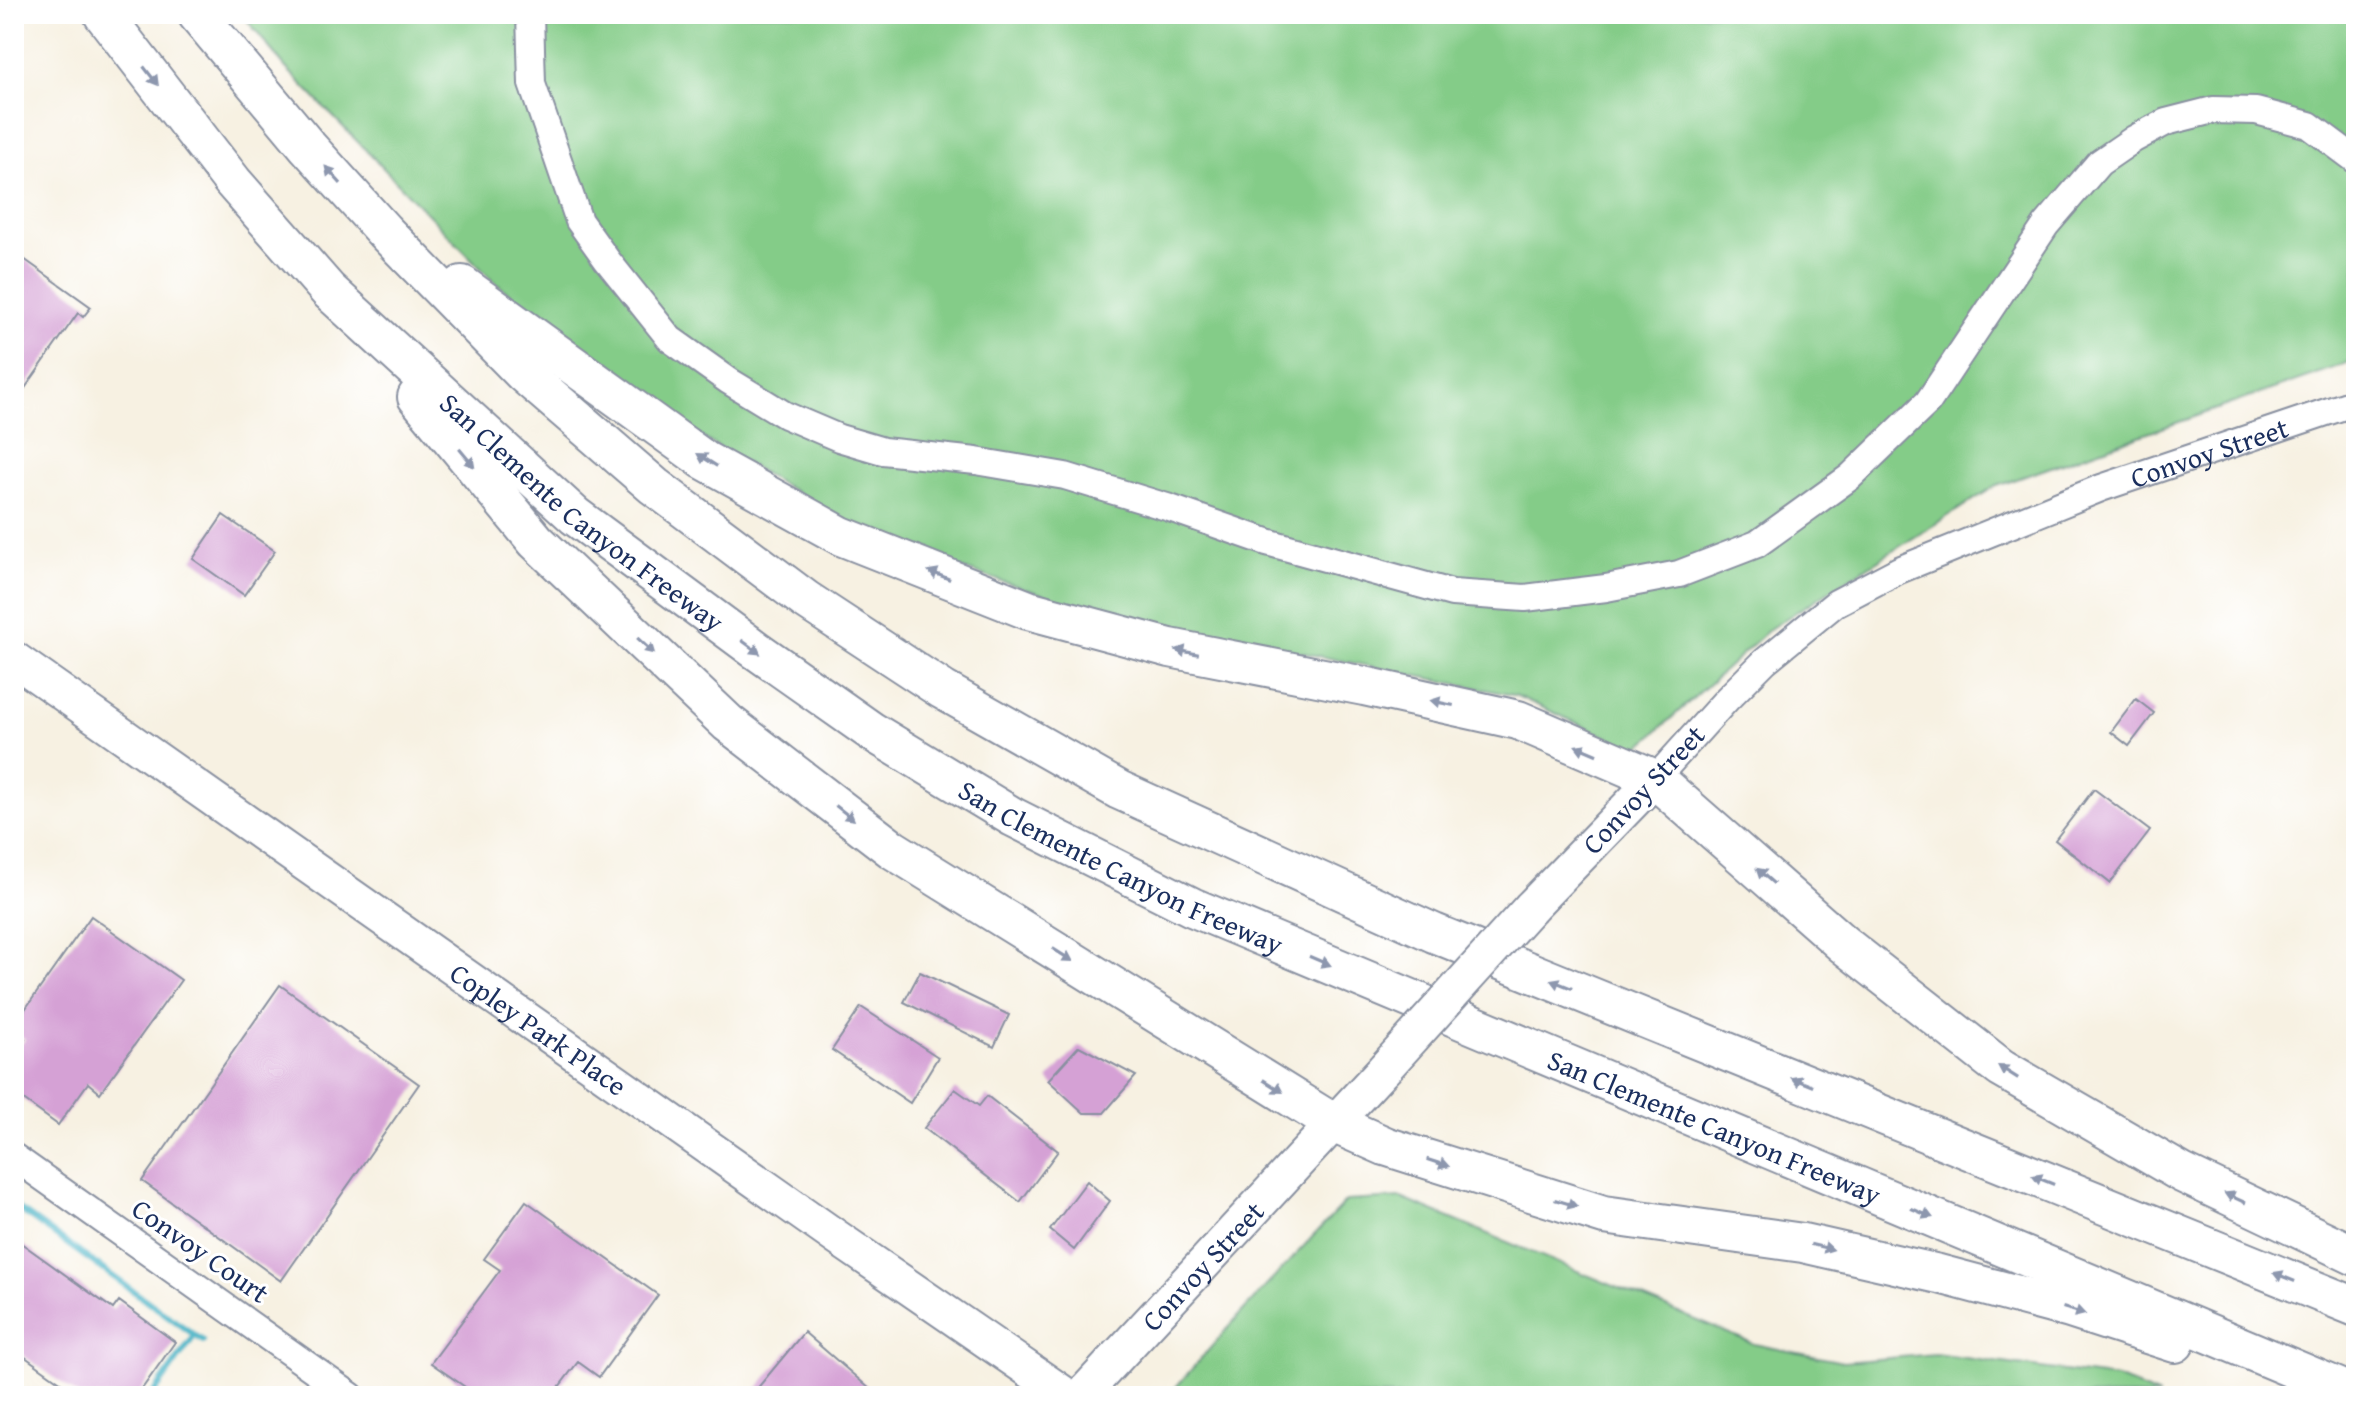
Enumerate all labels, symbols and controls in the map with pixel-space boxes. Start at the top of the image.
one-way arrow [142,66,158,86]
one-way arrow [324,166,342,185]
street label: San Clemente Canyon Freeway [431,382,733,641]
street label: Convoy Street [2125,406,2293,497]
one-way arrow [458,448,475,468]
one-way arrow [696,454,718,468]
one-way arrow [927,568,951,581]
one-way arrow [637,637,656,655]
one-way arrow [740,639,762,655]
one-way arrow [1175,645,1200,657]
one-way arrow [1430,696,1455,709]
street label: Convoy Street [1572,715,1714,863]
one-way arrow [1575,743,1598,756]
street label: San Clemente Canyon Freeway [951,769,1290,964]
one-way arrow [835,805,855,821]
one-way arrow [1756,867,1775,885]
one-way arrow [1052,948,1073,963]
street label: Copley Park Place [442,952,636,1105]
one-way arrow [1308,954,1332,967]
one-way arrow [1549,978,1573,991]
street label: San Clemente Canyon Freeway [1542,1038,1887,1214]
one-way arrow [1997,1065,2019,1079]
one-way arrow [1790,1075,1814,1088]
one-way arrow [1262,1078,1284,1092]
one-way arrow [1426,1158,1450,1170]
one-way arrow [2031,1173,2055,1186]
street label: Convoy Court [124,1188,278,1312]
street label: Convoy Street [1131,1191,1273,1339]
one-way arrow [2223,1191,2247,1205]
one-way arrow [1554,1197,1578,1210]
one-way arrow [1910,1206,1934,1219]
one-way arrow [1809,1241,1834,1254]
one-way arrow [2272,1271,2296,1284]
one-way arrow [2062,1305,2086,1318]

